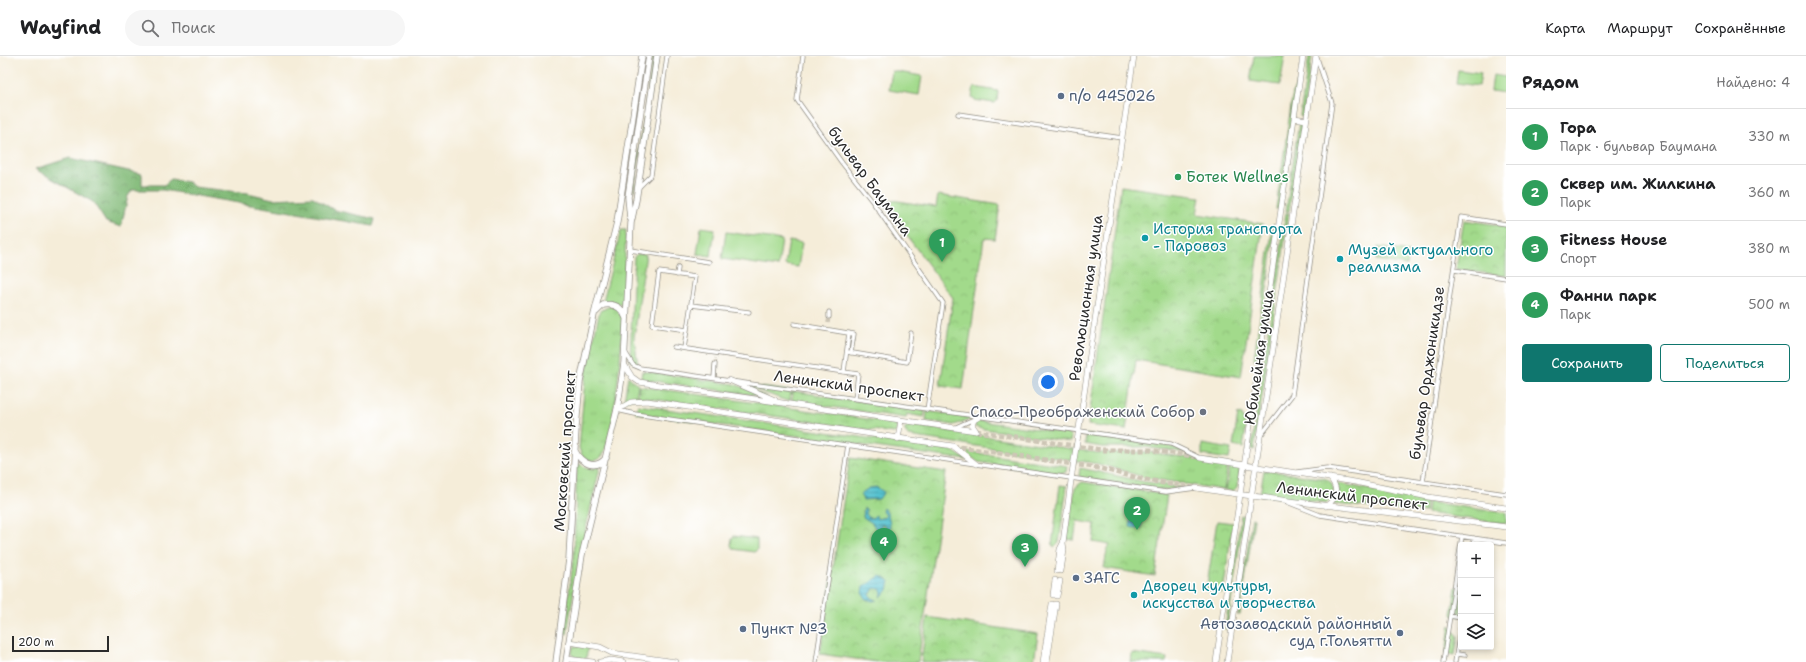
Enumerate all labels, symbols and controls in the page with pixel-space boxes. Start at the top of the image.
search box [125,10,405,46]
text: Wayfind [20,15,101,40]
icon: search [139,17,161,39]
text: Поиск [171,18,215,38]
text: Карта [1545,19,1585,37]
text: Маршрут [1607,19,1673,37]
text: Сохранённые [1695,19,1786,37]
text: Рядом [1522,71,1579,93]
text: Найдено: 4 [1716,74,1790,91]
place label: п/о 445026 [1069,86,1156,106]
marker: п/о 445026 [1056,91,1066,101]
text: Гора [1560,118,1596,138]
street label: бульвар Баумана [823,122,917,240]
text: 1 [1532,128,1538,145]
text: 330 m [1748,128,1790,145]
text: Парк · бульвар Баумана [1560,138,1717,155]
place label: Ботек Wellnes [1186,167,1289,187]
marker: Ботек Wellnes [1173,172,1183,182]
text: Сквер им. Жилкина [1560,174,1716,194]
text: 2 [1530,184,1540,201]
text: 360 m [1748,184,1790,201]
text: Парк [1560,194,1591,211]
street label: Революционная улица [1064,213,1108,382]
place label: История транспорта - Паровоз [1153,219,1303,256]
pin: 1 [929,229,955,262]
text: Fitness House [1560,230,1667,250]
marker: История транспорта - Паровоз [1140,233,1150,243]
place label: Музей актуального реализма [1348,240,1493,277]
text: 3 [1530,240,1540,257]
text: 380 m [1748,240,1790,257]
text: Спорт [1560,250,1596,267]
marker: Музей актуального реализма [1335,254,1345,264]
street label: бульвар Орджоникидзе [1405,285,1449,461]
text: Фанни парк [1560,286,1657,306]
street label: Юбилейная улица [1240,287,1278,426]
text: 4 [1530,296,1540,313]
text: 500 m [1748,296,1790,313]
text: Парк [1560,306,1591,323]
button: Сохранить [1522,344,1652,382]
button: Поделиться [1660,344,1790,382]
street label: Ленинский проспект [773,366,926,406]
street label: Московский проспект [549,369,581,532]
your location [1038,372,1058,392]
place label: Спасо-Преображенский Собор [970,402,1195,422]
marker: Спасо-Преображенский Собор [1198,407,1208,417]
street label: Ленинский проспект [1276,477,1429,515]
pin: 2 [1124,497,1150,530]
pin: 4 [871,528,897,561]
pin: 3 [1012,534,1038,567]
map controls [1458,542,1494,650]
button: + [1458,542,1494,578]
place label: ЗАГС [1084,568,1120,588]
marker: ЗАГС [1071,573,1081,583]
place label: Дворец культуры, искусства и творчества [1142,576,1316,613]
button: − [1458,578,1494,614]
marker: Дворец культуры, искусства и творчества [1129,590,1139,600]
place label: Автозаводский районный суд г.Тольятти [1200,614,1392,651]
button: layers [1458,614,1494,650]
place label: Пункт №3 [751,619,828,639]
marker: Пункт №3 [738,624,748,634]
marker: Автозаводский районный суд г.Тольятти [1395,628,1405,638]
scale bar [12,634,109,653]
text: 200 m [18,635,54,650]

